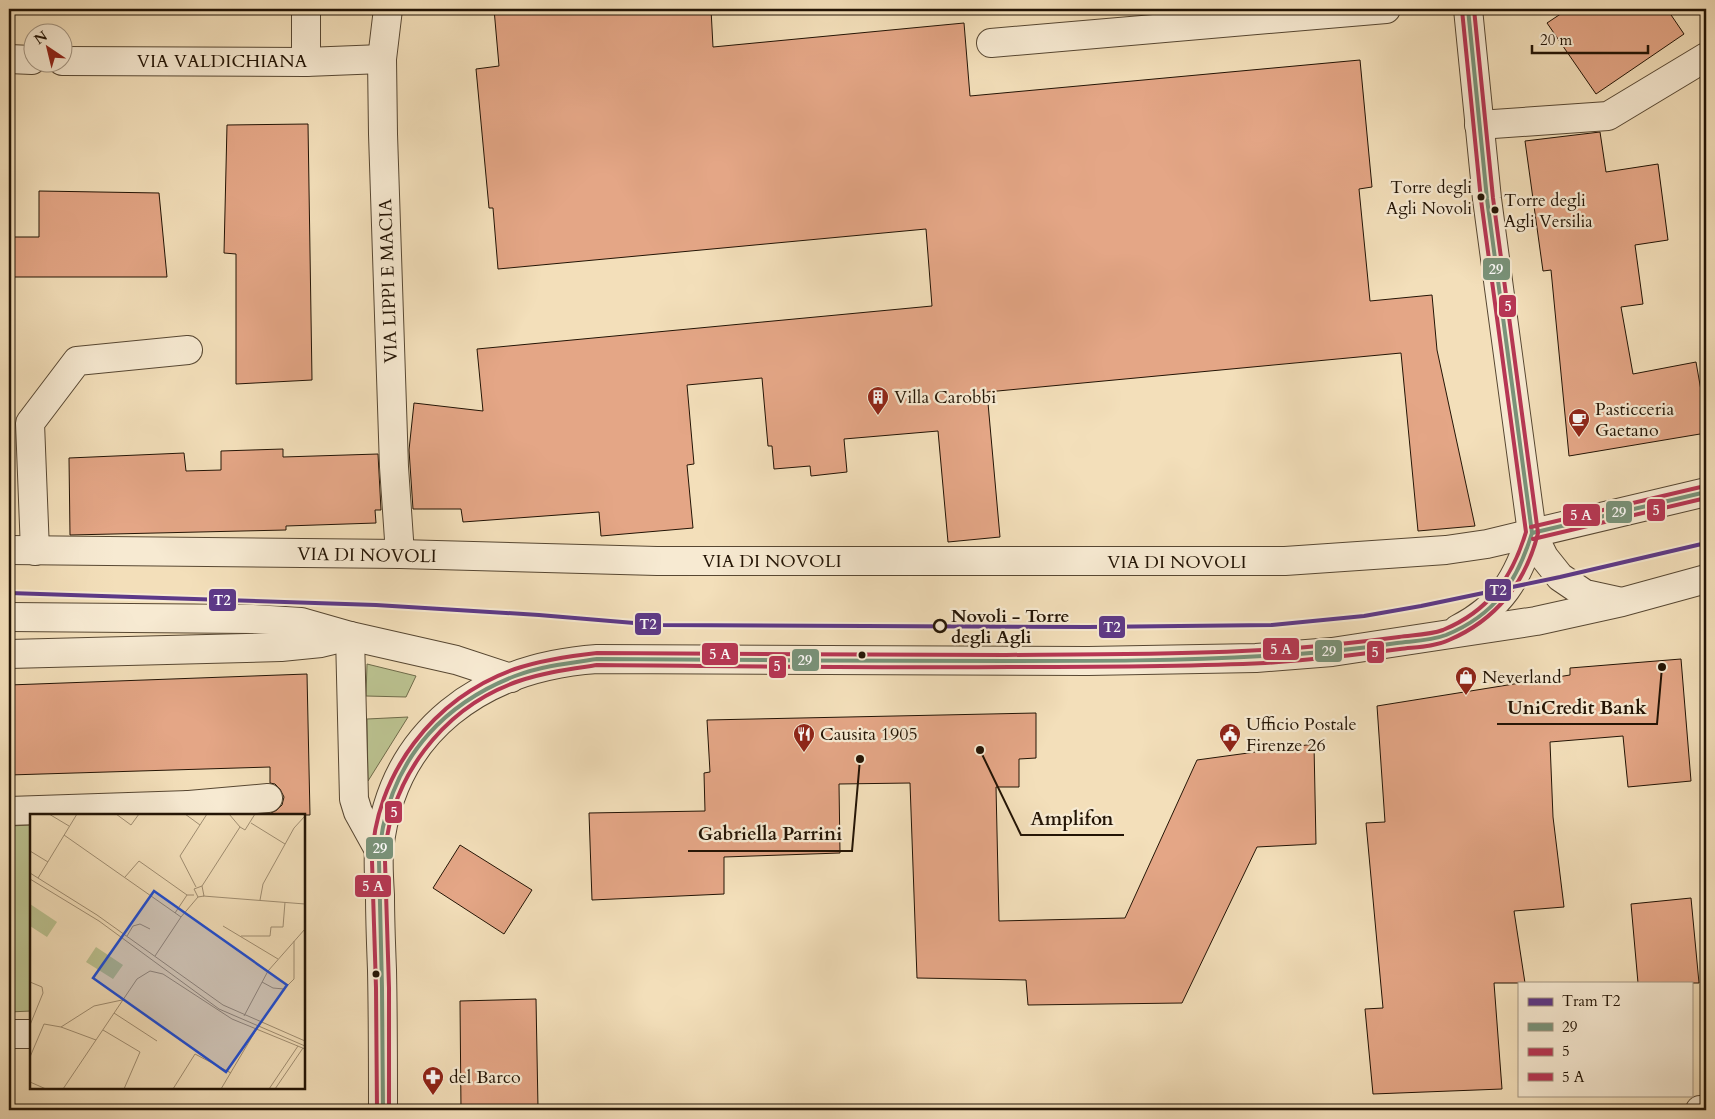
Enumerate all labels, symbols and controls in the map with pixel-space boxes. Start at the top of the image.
north arrow [22,22,72,72]
scale bar [1532,22,1649,54]
text: N [30,26,51,49]
text: 20 m [1540,30,1572,50]
street label: VIA VALDICHIANA [137,49,308,74]
place label: Torre degli Agli Novoli [1386,176,1472,220]
place label: Torre degli Agli Versilia [1504,189,1593,233]
marker: Torre degli Agli Novoli [1476,192,1486,202]
street label: VIA LIPPI E MACIA [373,198,404,364]
marker: Torre degli Agli Versilia [1490,205,1500,215]
line badge: 29 [1482,257,1511,281]
text: 29 [1489,260,1503,279]
line badge: 5 [1498,294,1517,318]
text: 5 [1504,297,1512,316]
building icon: Villa Carobbi [866,385,890,416]
place label: Villa Carobbi [894,385,996,410]
place label: Pasticceria Gaetano [1595,397,1674,443]
cafe icon: Pasticceria Gaetano [1567,407,1591,438]
line badge: 5 [1646,498,1666,522]
line badge: 29 [1605,500,1633,524]
text: 5 [1652,501,1660,520]
line badge: 5 A [1562,503,1601,527]
text: 29 [1612,503,1626,522]
text: 5 A [1570,506,1592,525]
street label: VIA DI NOVOLI [297,542,437,569]
street label: VIA DI NOVOLI [702,549,842,574]
street label: VIA DI NOVOLI [1107,550,1247,575]
line badge: T2 [1484,578,1512,602]
text: T2 [1489,581,1507,600]
line badge: T2 [208,588,237,612]
text: T2 [213,591,231,610]
place label: Novoli - Torre degli Agli [951,604,1069,650]
line badge: T2 [634,612,662,636]
text: T2 [639,615,657,634]
line badge: T2 [1098,615,1126,639]
text: T2 [1103,618,1121,637]
marker: Novoli - Torre degli Agli [933,619,947,633]
line badge: 5 A [1262,637,1300,661]
line badge: 29 [1314,639,1343,663]
text: 5 A [1270,640,1292,659]
line badge: 5 [1366,640,1385,664]
line badge: 5 A [701,642,739,666]
text: 29 [1322,642,1336,661]
text: 5 [1371,643,1379,662]
text: 5 A [709,645,731,664]
line badge: 29 [791,648,820,672]
unlabelled marker [857,650,867,660]
text: 29 [798,651,812,670]
line badge: 5 [768,655,787,679]
text: 5 [773,657,781,676]
shop icon: Neverland [1454,665,1478,696]
place label: Neverland [1482,665,1562,690]
callout: UniCredit Bank [1497,690,1657,724]
text: UniCredit Bank [1507,695,1647,721]
place label: Ufficio Postale Firenze 26 [1246,712,1357,758]
restaurant icon: Causita 1905 [792,722,816,753]
place label: Causita 1905 [820,722,918,747]
public building icon: Ufficio Postale Firenze 26 [1218,722,1242,753]
line badge: 5 [384,800,403,824]
callout: Amplifon [1021,801,1124,835]
text: 5 [390,803,398,822]
text: Amplifon [1030,806,1114,832]
inset map [30,814,305,1089]
callout: Gabriella Parrini [688,817,852,851]
text: Gabriella Parrini [698,821,842,847]
line badge: 29 [365,836,394,860]
text: 29 [373,839,387,858]
line badge: 5 A [354,874,392,898]
text: 5 A [362,877,384,896]
unlabelled marker [371,969,381,979]
legend [1518,982,1692,1096]
text: Tram T2 [1562,991,1621,1011]
text: 29 [1562,1017,1578,1037]
text: 5 [1562,1041,1570,1061]
pharmacy icon: del Barco [421,1065,445,1096]
place label: del Barco [449,1065,521,1090]
text: 5 A [1562,1067,1585,1087]

